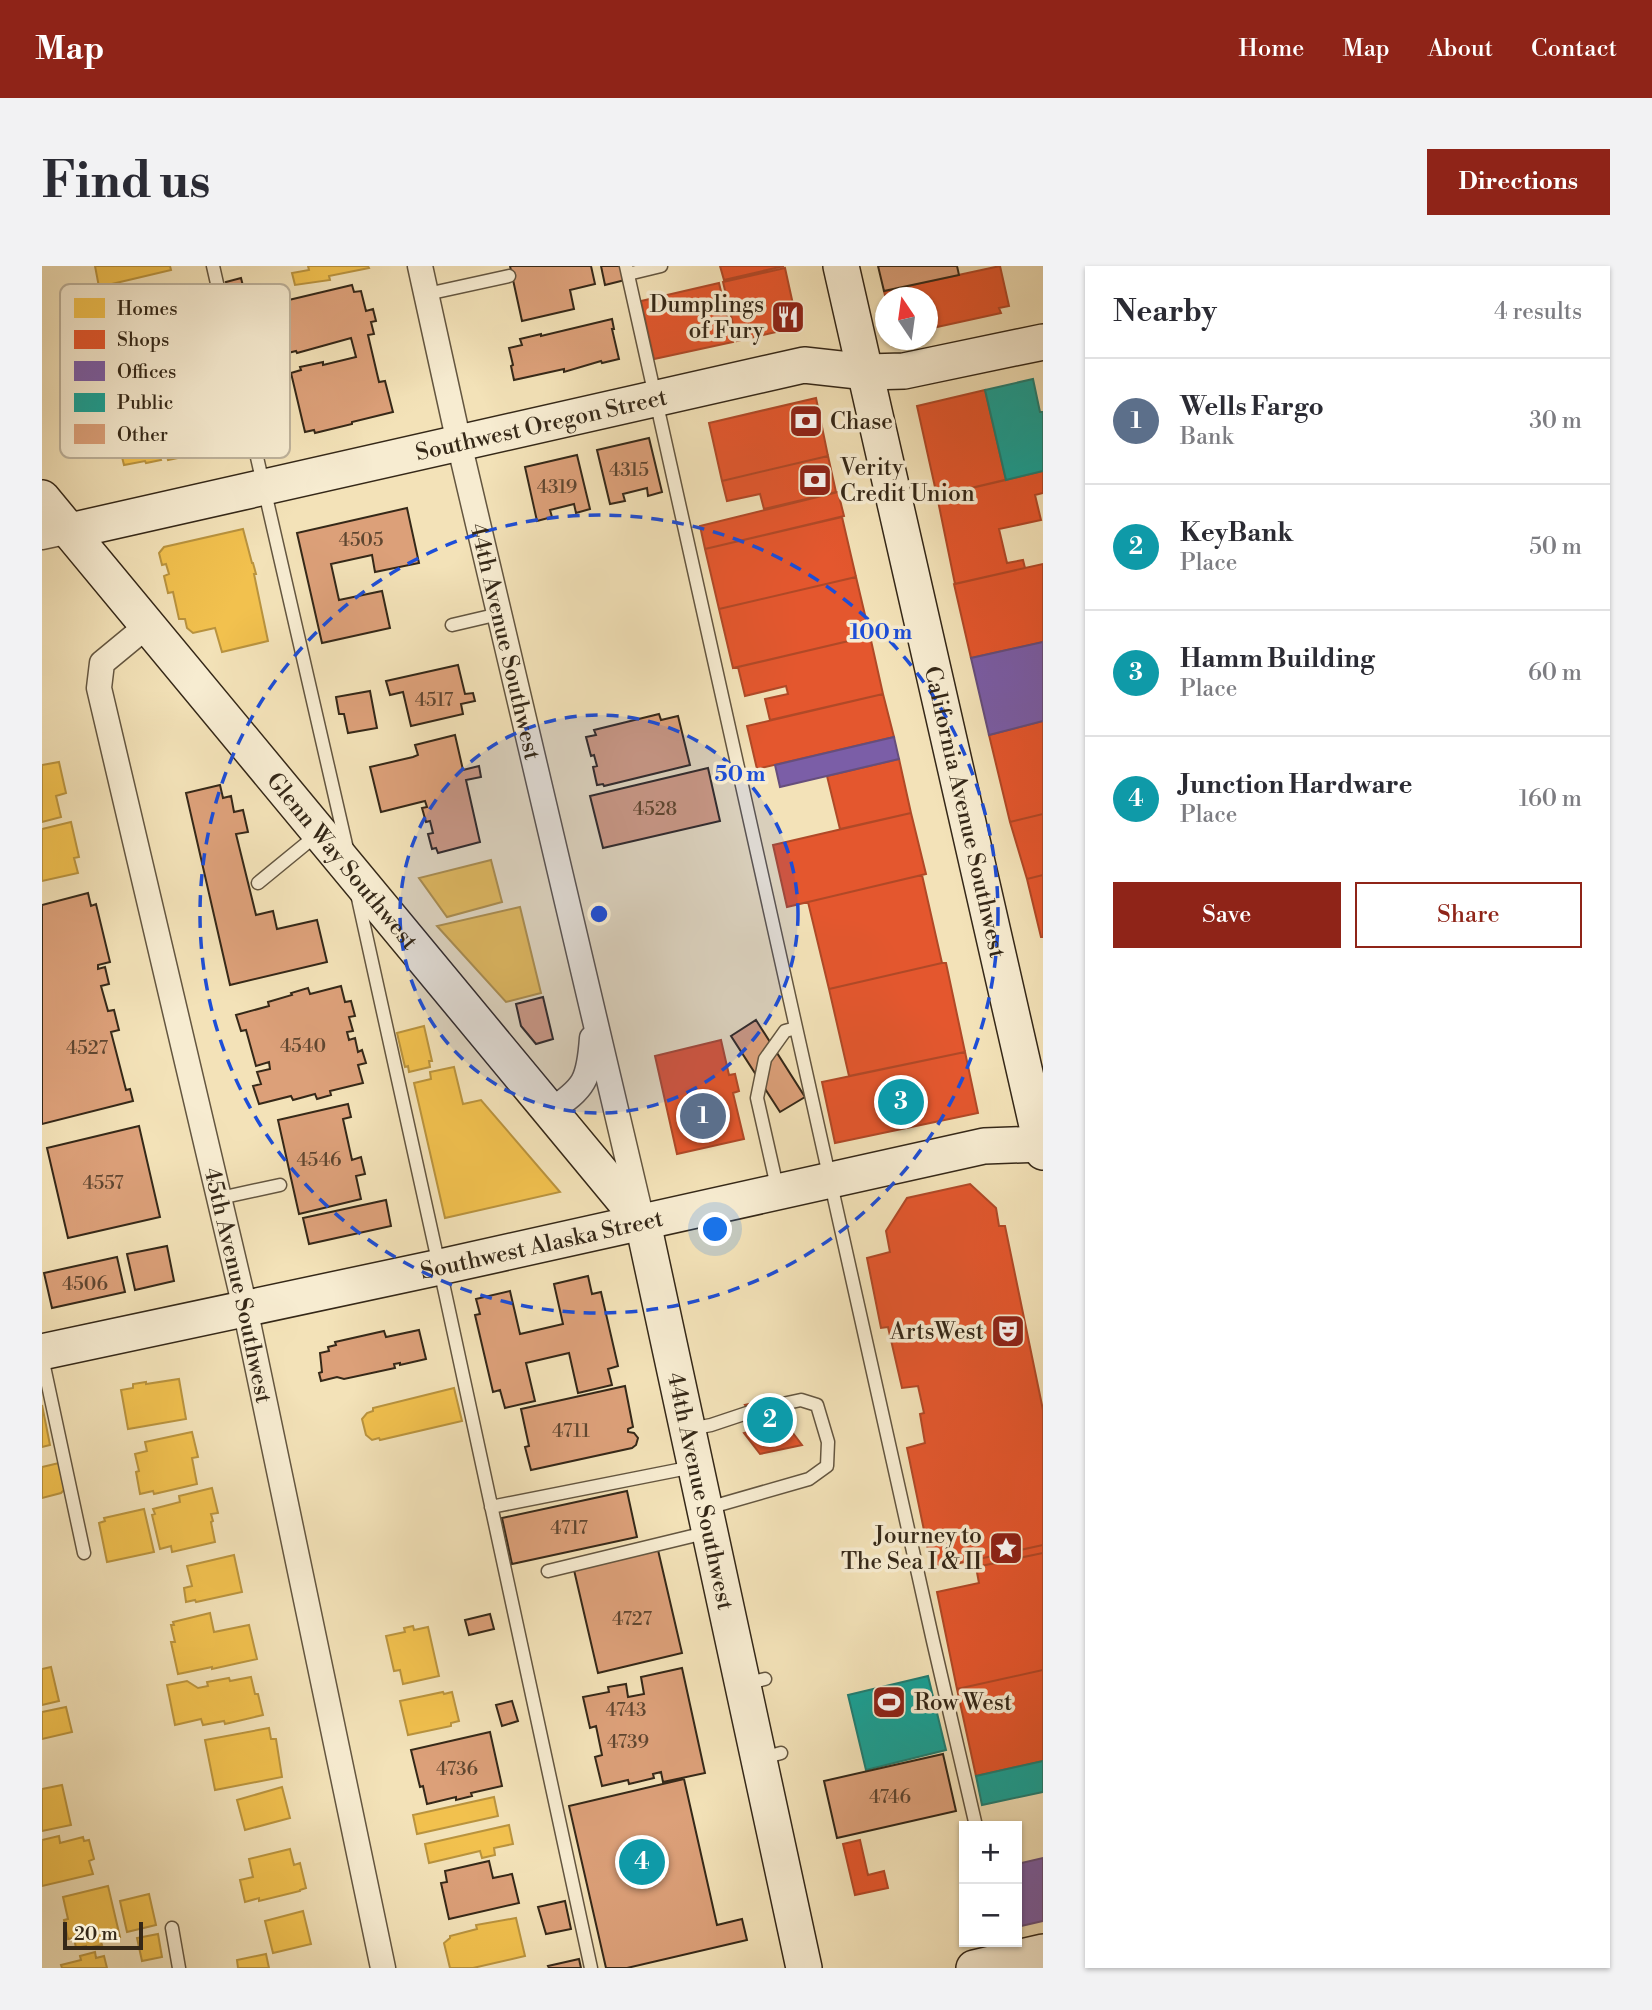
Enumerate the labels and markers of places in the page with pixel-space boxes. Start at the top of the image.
place label: Dumplings of Fury [650,291,765,345]
restaurant icon: Dumplings of Fury [769,298,807,336]
bank icon: Chase [787,402,825,440]
place label: Chase [830,408,893,436]
place label: Verity Credit Union [839,454,975,508]
bank icon: Verity Credit Union [796,461,834,499]
centre of rings [587,902,611,926]
pin: 3 [878,1076,924,1128]
pin: 1 [680,1090,726,1142]
theatre icon: ArtsWest [989,1312,1027,1350]
place label: ArtsWest [889,1318,984,1346]
pin: 2 [747,1394,793,1446]
place label: Journey to The Sea I & II [841,1522,982,1576]
place icon: Journey to The Sea I & II [987,1529,1025,1567]
sports icon: Row West [870,1683,908,1721]
place label: Row West [914,1689,1012,1717]
pin: 4 [619,1836,665,1888]

